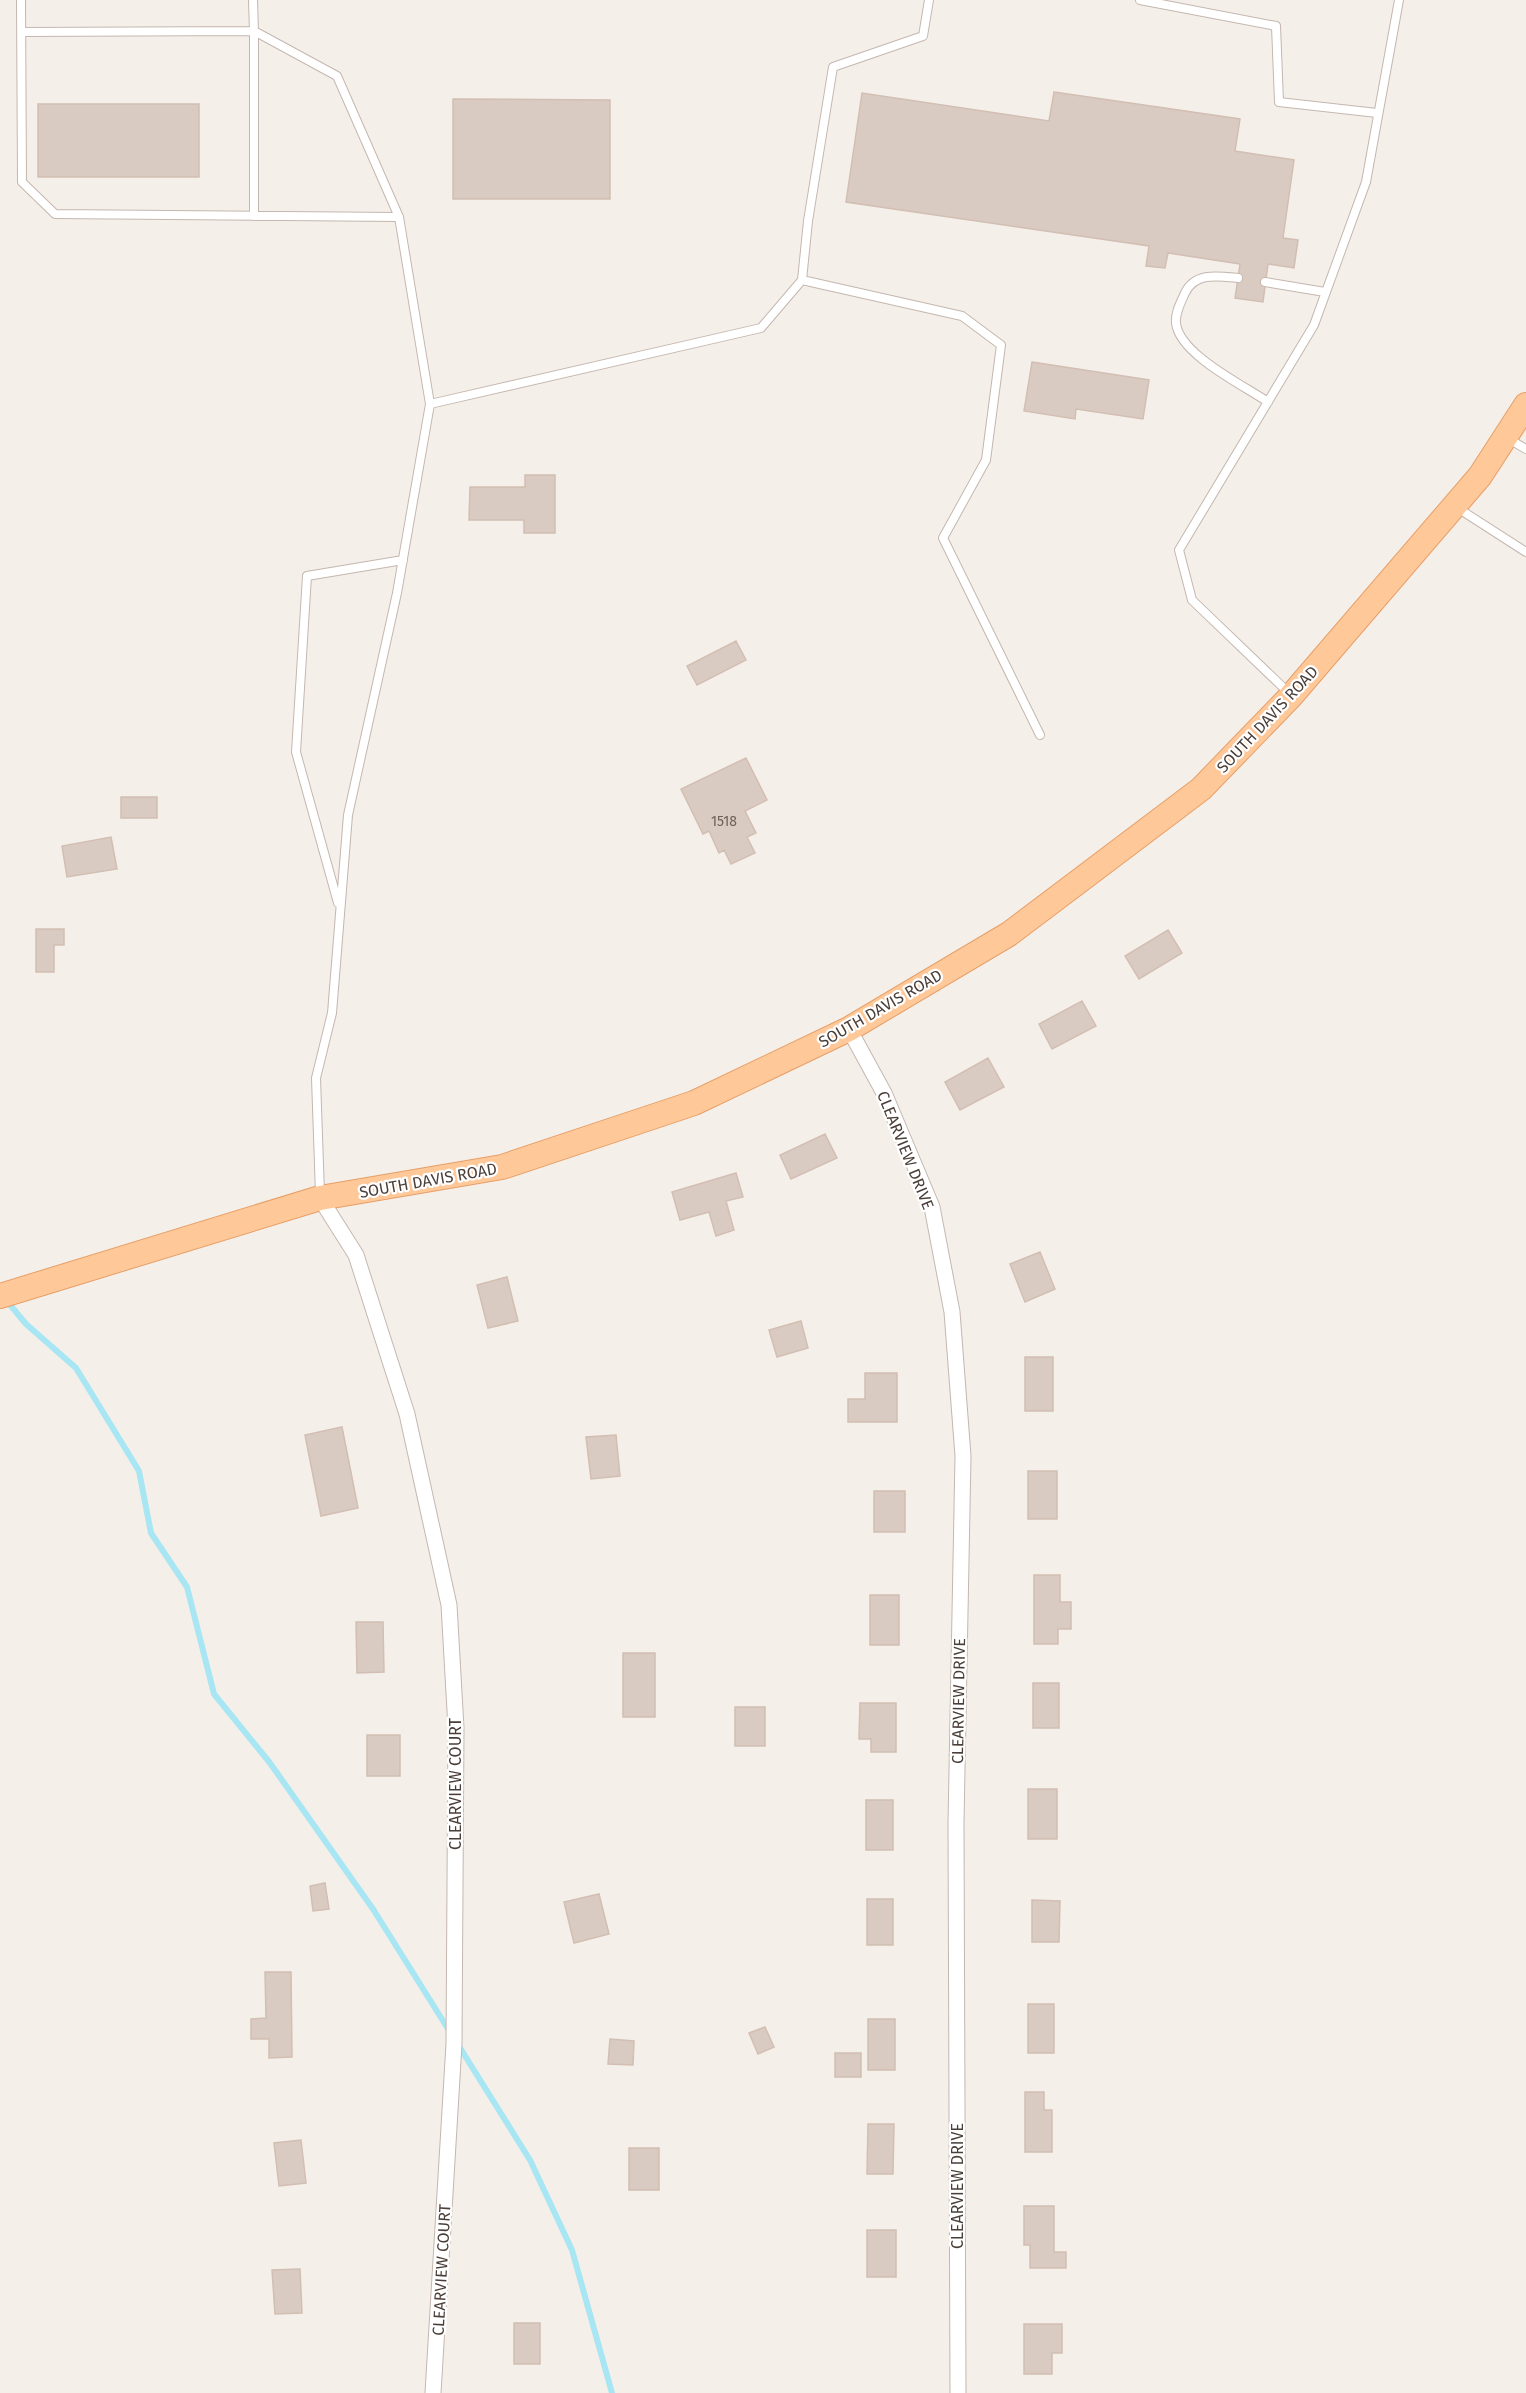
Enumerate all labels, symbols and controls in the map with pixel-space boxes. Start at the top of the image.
street label: SOUTH DAVIS ROAD [1213,662,1322,777]
house number: 1518 [711,813,737,830]
street label: SOUTH DAVIS ROAD [815,965,945,1052]
street label: CLEARVIEW DRIVE [873,1088,938,1212]
street label: SOUTH DAVIS ROAD [358,1159,498,1202]
street label: CLEARVIEW DRIVE [948,1638,969,1764]
street label: CLEARVIEW COURT [446,1717,465,1850]
street label: CLEARVIEW DRIVE [948,2123,967,2249]
street label: CLEARVIEW COURT [429,2203,454,2336]

